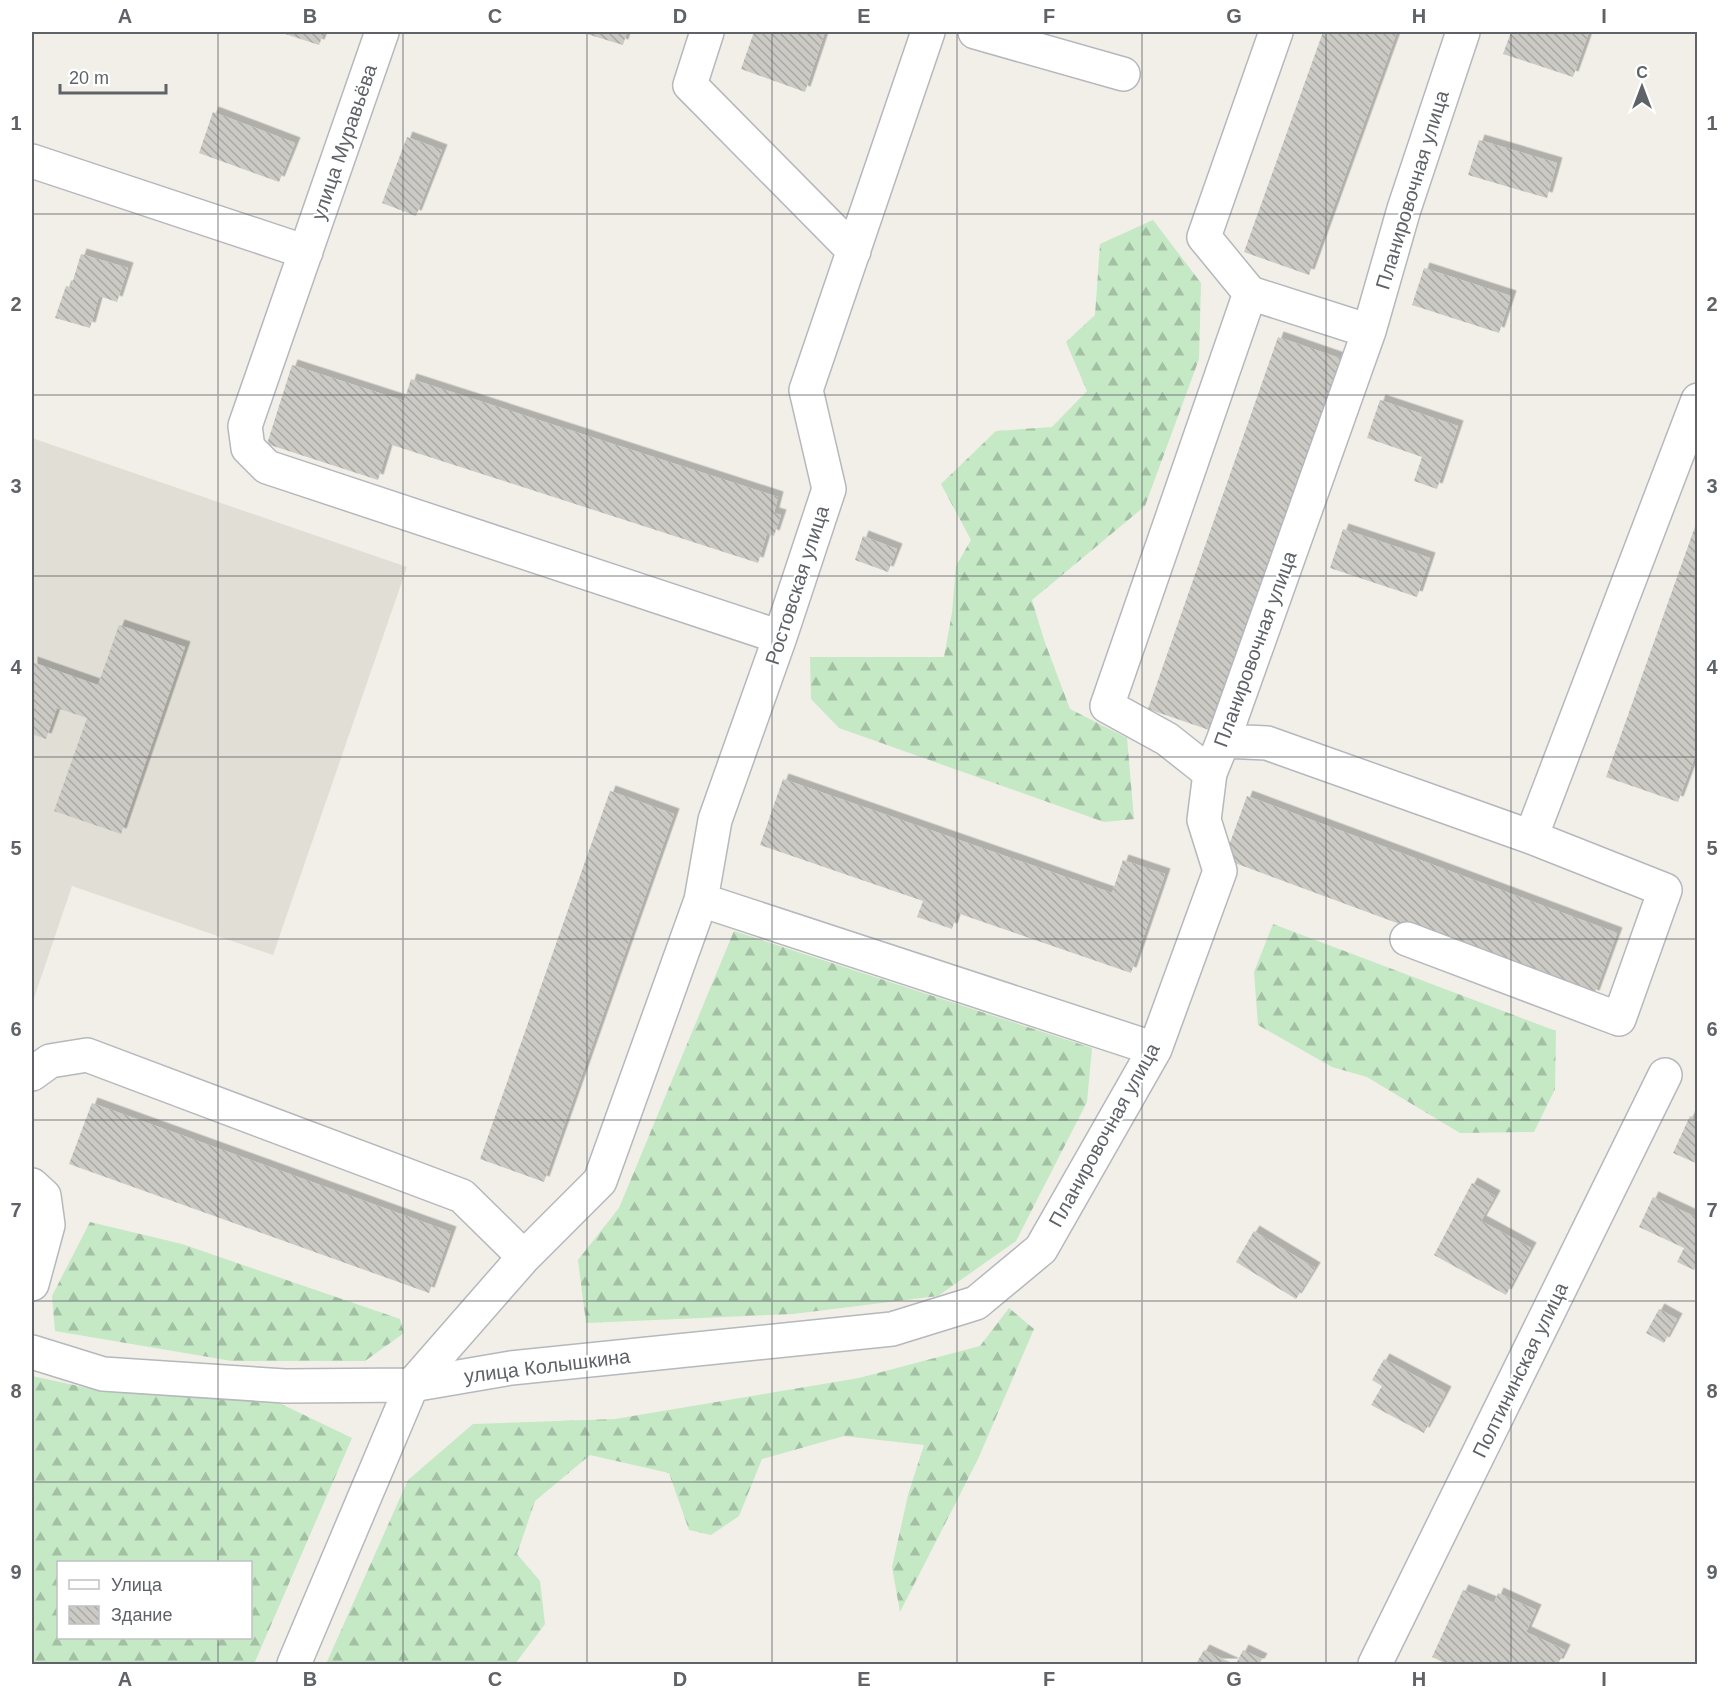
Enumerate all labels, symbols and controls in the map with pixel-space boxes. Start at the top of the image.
text: A [118,5,132,27]
text: B [303,5,317,27]
text: C [488,5,502,27]
text: D [673,5,687,27]
text: E [857,5,871,27]
text: F [1043,5,1055,27]
text: G [1226,5,1242,27]
text: H [1412,5,1426,27]
text: I [1601,5,1607,27]
scale bar [60,57,166,95]
north arrow [1612,57,1672,117]
street label: улица Муравьёва [307,60,381,223]
text: С [1636,64,1648,81]
text: 20 m [69,68,109,88]
street label: Планировочная улица [1371,87,1453,292]
text: 1 [10,112,22,134]
text: 1 [1706,112,1718,134]
text: 2 [10,293,22,315]
text: 2 [1706,293,1718,315]
text: 3 [10,475,22,497]
text: 3 [1706,475,1718,497]
street label: Ростовская улица [761,502,833,667]
street label: Планировочная улица [1209,547,1301,750]
text: 4 [10,656,22,678]
text: 4 [1706,656,1718,678]
text: 5 [10,837,22,859]
text: 5 [1706,837,1718,859]
text: 6 [10,1018,22,1040]
text: 6 [1706,1018,1718,1040]
street label: Планировочная улица [1044,1039,1164,1231]
text: 7 [10,1199,22,1221]
text: 7 [1706,1199,1718,1221]
street label: Полтининская улица [1468,1278,1572,1461]
street label: улица Колышкина [463,1345,632,1387]
text: 8 [10,1380,22,1402]
text: 8 [1706,1380,1718,1402]
text: 9 [10,1561,22,1583]
legend [57,1561,252,1639]
text: 9 [1706,1561,1718,1583]
text: Улица [111,1575,163,1595]
text: Здание [111,1605,172,1625]
text: A [118,1668,132,1690]
text: B [303,1668,317,1690]
text: C [488,1668,502,1690]
text: D [673,1668,687,1690]
text: E [857,1668,871,1690]
text: F [1043,1668,1055,1690]
text: G [1226,1668,1242,1690]
text: H [1412,1668,1426,1690]
text: I [1601,1668,1607,1690]

